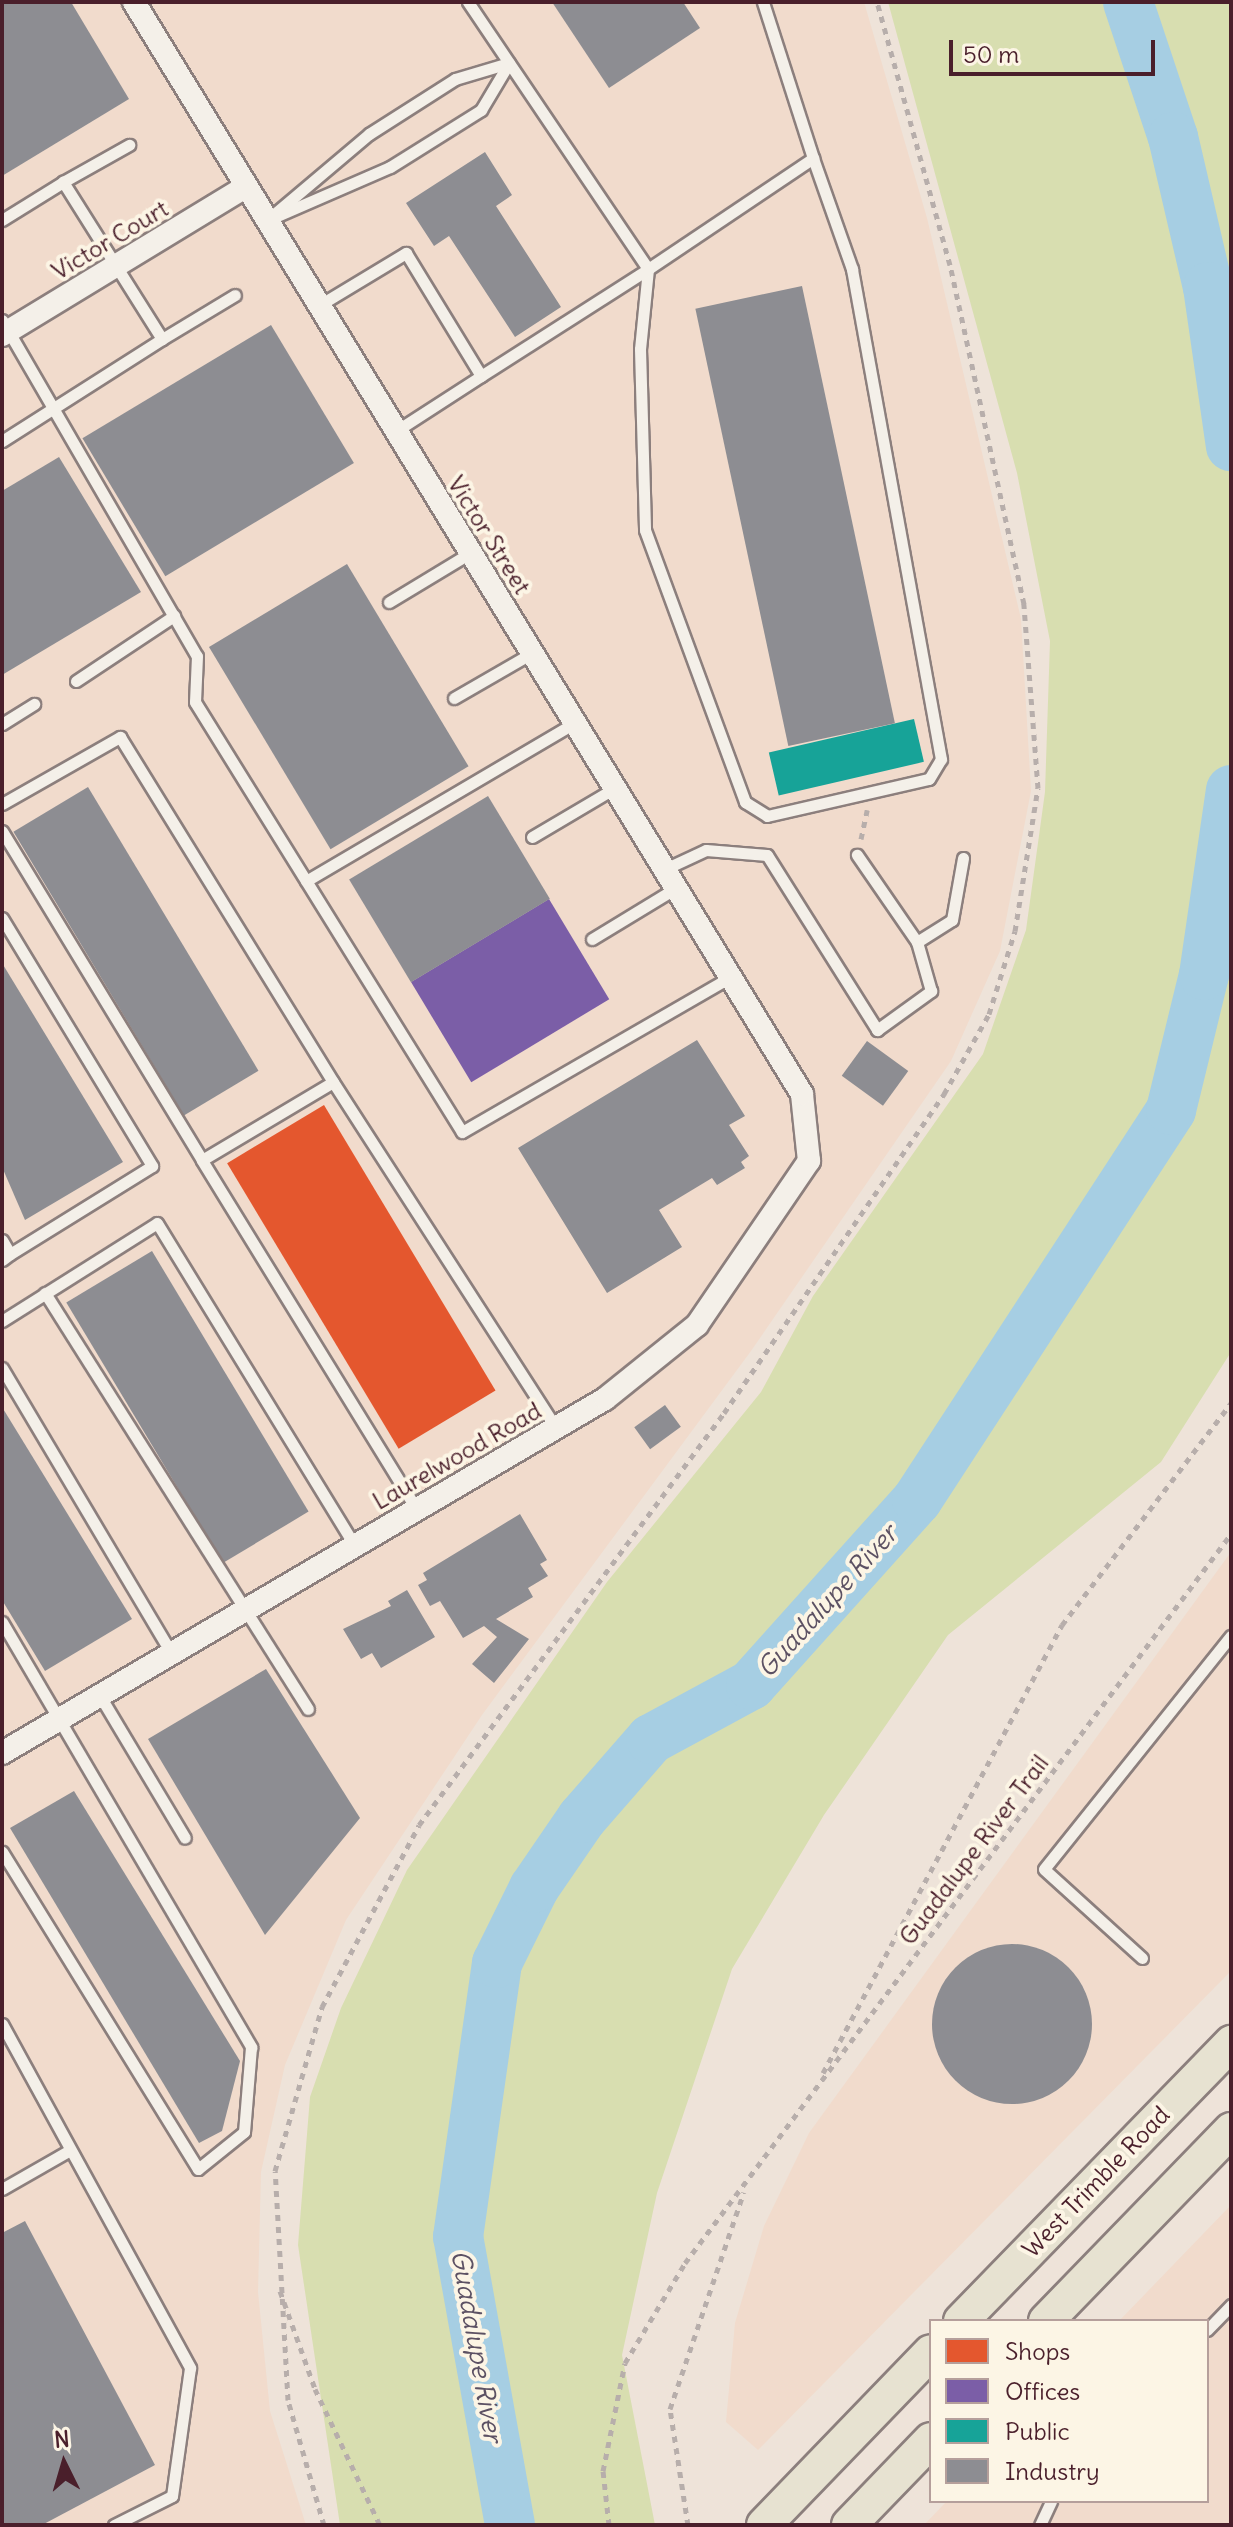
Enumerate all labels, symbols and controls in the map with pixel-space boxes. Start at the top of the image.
scale bar [953,24,1159,74]
text: 50 m [963,39,1019,69]
street label: Victor Court [47,194,173,286]
street label: Victor Street [441,471,537,599]
street label: Laurelwood Road [368,1396,546,1516]
water label: Guadalupe River [750,1518,904,1684]
street label: Guadalupe River Trail [893,1749,1055,1951]
street label: West Trimble Road [1016,2100,1176,2264]
water label: Guadalupe River [445,2248,509,2444]
legend [929,2319,1209,2503]
text: Shops [1005,2336,1070,2366]
text: Offices [1005,2376,1080,2406]
text: Public [1005,2416,1070,2446]
north arrow [24,2423,104,2503]
text: N [53,2424,71,2454]
text: Industry [1005,2456,1100,2486]

